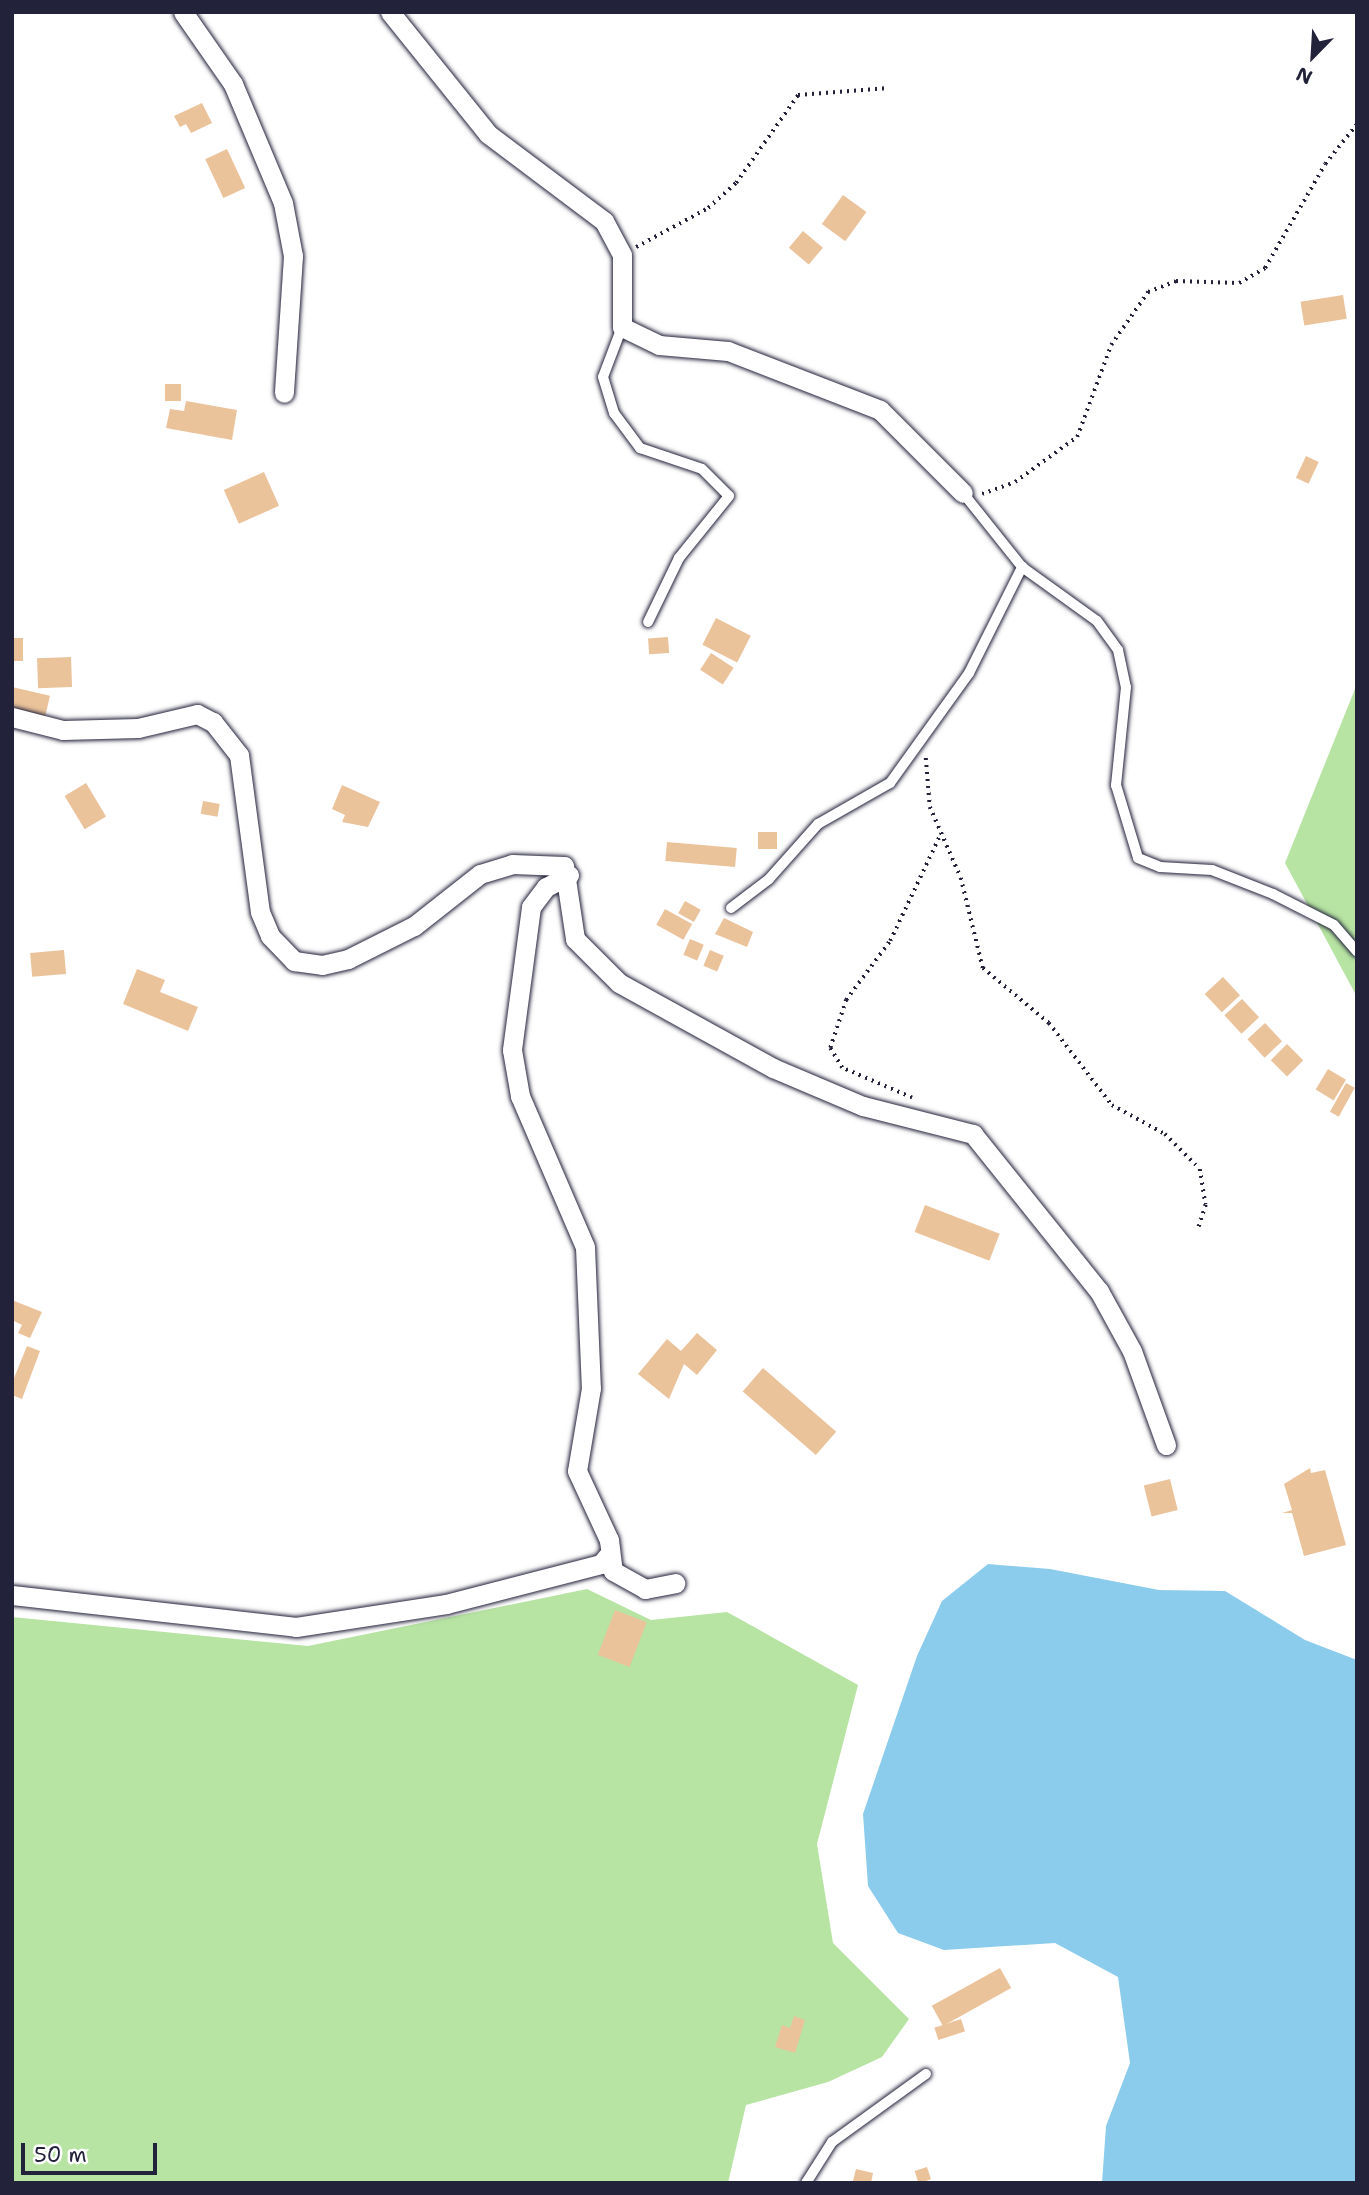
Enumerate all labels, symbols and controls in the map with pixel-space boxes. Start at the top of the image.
north arrow [1278,21,1348,91]
text: N [1292,61,1316,90]
scale bar [24,2128,161,2172]
text: 50 m [34,2141,87,2169]

